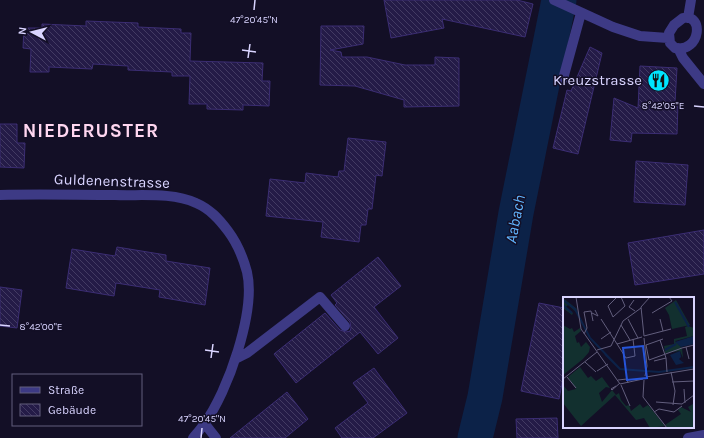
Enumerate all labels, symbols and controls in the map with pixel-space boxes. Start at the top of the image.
north arrow [12,12,52,52]
text: 47°20'45"N [230,14,278,26]
text: N [16,26,30,36]
restaurant icon: Kreuzstrasse [645,67,671,93]
place label: Kreuzstrasse [553,71,642,89]
text: 8°42'05"E [642,100,684,112]
district label: NIEDERUSTER [23,120,159,142]
street label: Guldenenstrasse [54,170,170,192]
water label: Aabach [501,193,529,245]
inset map [563,297,694,428]
text: 8°42'00"E [20,321,62,333]
legend [12,374,142,426]
text: Straße [48,383,84,397]
text: Gebäude [48,403,96,417]
text: 47°20'45"N [178,413,226,425]

